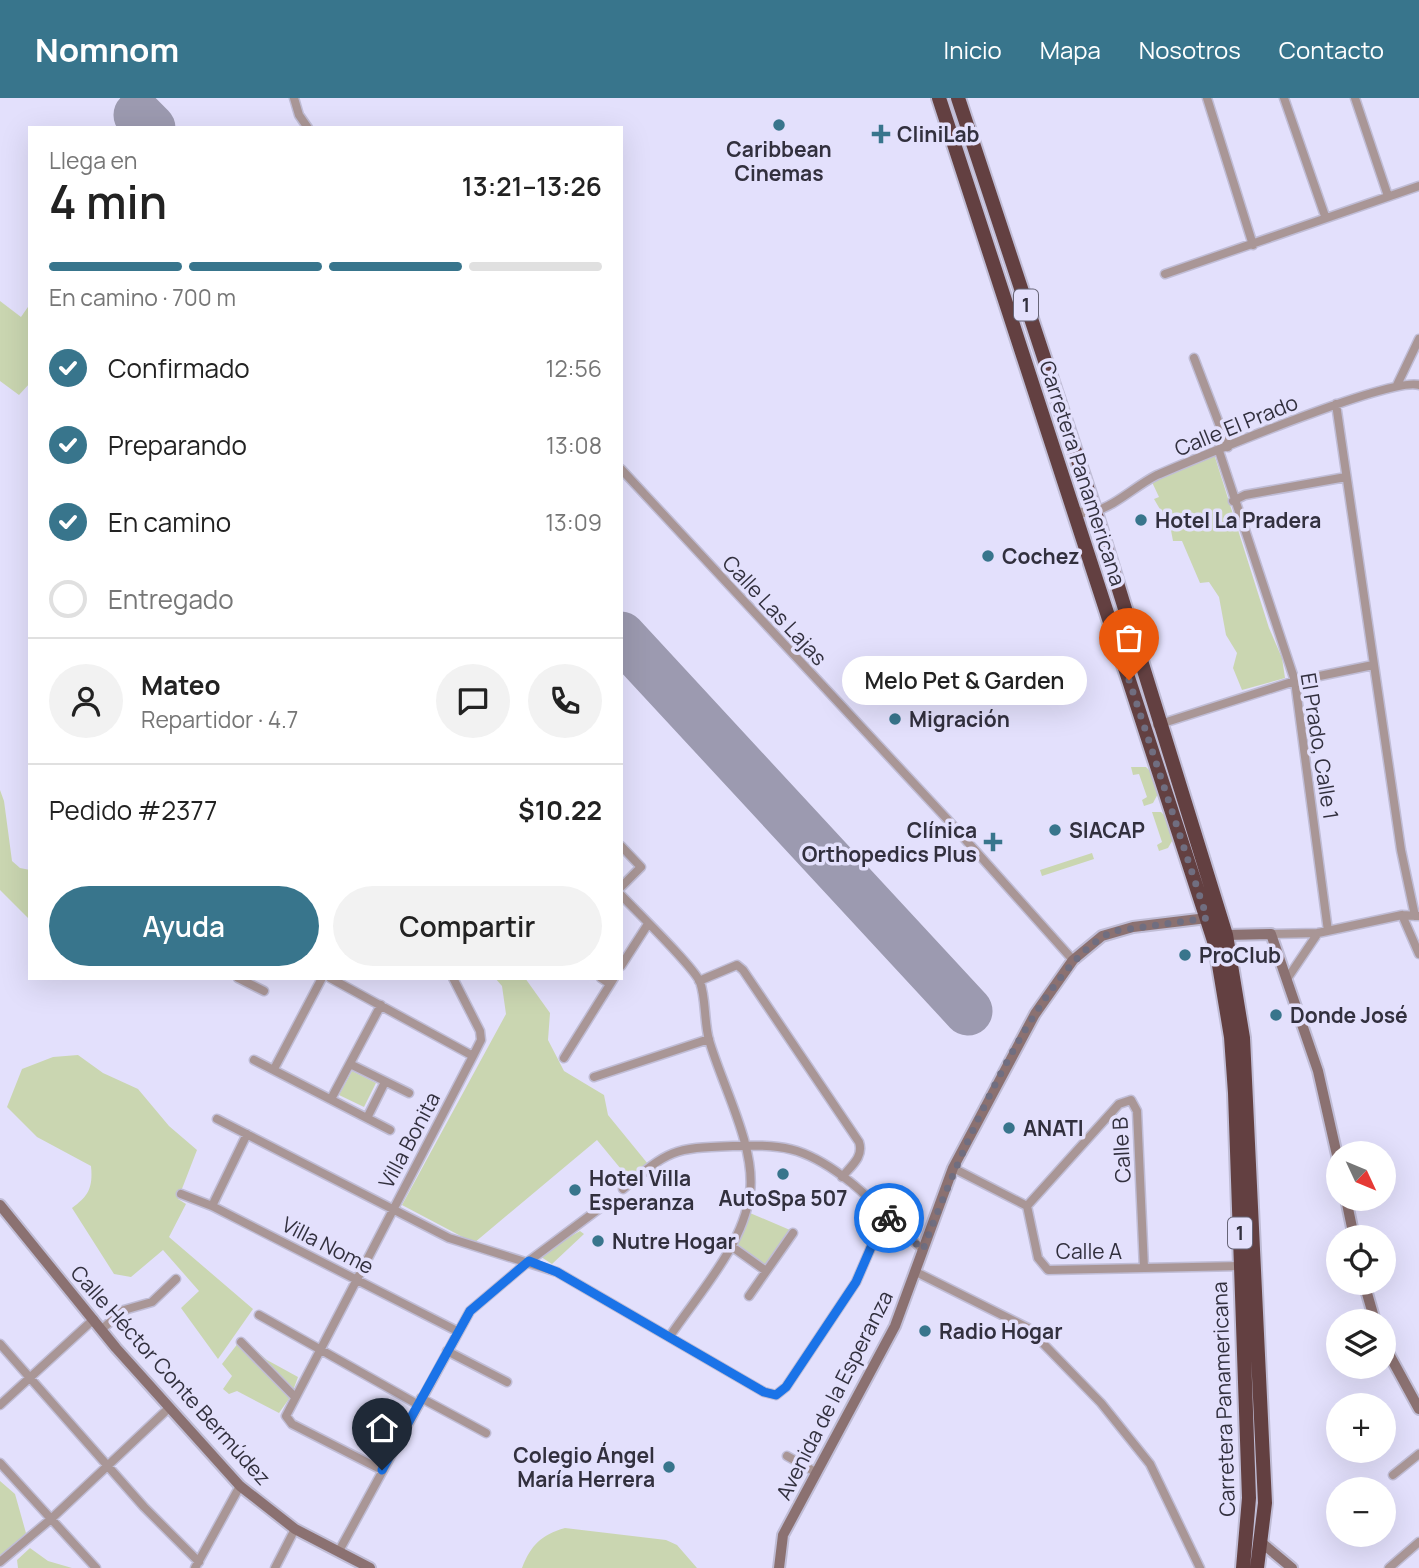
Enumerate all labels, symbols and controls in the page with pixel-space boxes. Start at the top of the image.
text: Nomnom [35,27,179,72]
text: Inicio [944,33,1002,66]
text: Mapa [1040,33,1101,66]
text: Nosotros [1139,33,1241,66]
text: Contacto [1279,33,1384,66]
marker: Caribbean Cinemas [771,117,787,133]
place label: CliniLab [897,120,980,148]
marker: CliniLab [871,124,891,144]
place label: Caribbean Cinemas [726,135,832,187]
text: Llega en [49,144,137,176]
text: 13:21–13:26 [462,168,602,204]
text: 4 min [49,170,167,233]
text: En camino · 700 m [49,281,236,313]
road number: 1 [1014,290,1038,321]
icon: check [49,349,87,387]
text: Confirmado [108,350,250,386]
text: 12:56 [545,352,602,384]
street label: Carretera Panamericana [1033,357,1133,589]
street label: Calle El Prado [1170,388,1302,462]
icon: check [49,426,87,464]
text: Preparando [108,427,247,463]
text: 13:08 [546,429,602,461]
icon: check [49,503,87,541]
text: En camino [108,504,231,540]
text: 13:09 [545,506,602,538]
place label: Hotel La Pradera [1155,506,1321,534]
marker: Hotel La Pradera [1133,512,1149,528]
place label: Cochez [1002,542,1080,570]
marker: Cochez [980,548,996,564]
street label: Calle Las Lajas [717,549,833,671]
text: Entregado [108,581,234,617]
pin [1099,608,1159,680]
icon: bag [1110,619,1148,657]
callout: Melo Pet & Garden [842,656,1087,704]
button: person [49,664,123,738]
button: chat [436,664,510,738]
button: phone [528,664,602,738]
text: Melo Pet & Garden [864,664,1065,696]
text: Mateo [141,667,220,703]
street label: El Prado, Calle 1 [1295,671,1345,821]
text: Repartidor · 4.7 [141,703,298,735]
place label: Migración [909,705,1010,733]
marker: Migración [887,711,903,727]
text: Pedido #2377 [49,792,217,828]
text: $10.22 [518,792,602,828]
place label: Clínica Orthopedics Plus [802,816,977,868]
place label: SIACAP [1069,816,1145,844]
marker: SIACAP [1047,822,1063,838]
marker: Clínica Orthopedics Plus [983,832,1003,852]
button: Ayuda [49,886,319,966]
button: Compartir [333,886,602,966]
place label: ProClub [1199,941,1281,969]
marker: ProClub [1177,947,1193,963]
place label: Donde José [1290,1001,1408,1029]
marker: Donde José [1268,1007,1284,1023]
street label: Villa Bonita [372,1087,446,1193]
place label: ANATI [1023,1114,1084,1142]
street label: Calle B [1105,1116,1137,1184]
marker: ANATI [1001,1120,1017,1136]
north arrow [1326,1141,1396,1211]
map controls [1326,1141,1396,1547]
place label: Hotel Villa Esperanza [589,1164,694,1216]
marker: AutoSpa 507 [775,1166,791,1182]
marker: Hotel Villa Esperanza [567,1182,583,1198]
courier [854,1183,924,1253]
place label: AutoSpa 507 [718,1184,848,1212]
icon: bike [870,1199,908,1237]
street label: Villa Nome [277,1210,379,1280]
road number: 1 [1228,1218,1252,1248]
button: locate [1326,1225,1396,1295]
place label: Nutre Hogar [612,1227,736,1255]
marker: Nutre Hogar [590,1233,606,1249]
street label: Calle A [1056,1237,1122,1265]
street label: Calle Héctor Conte Bermúdez [65,1259,277,1491]
street label: Carretera Panamericana [1205,1281,1241,1517]
street label: Avenida de la Esperanza [769,1286,899,1504]
button: layers [1326,1309,1396,1379]
place label: Radio Hogar [939,1317,1063,1345]
marker: Radio Hogar [917,1323,933,1339]
button: + [1326,1393,1396,1463]
pin [352,1398,412,1470]
icon: home [363,1409,401,1447]
place label: Colegio Ángel María Herrera [513,1441,655,1493]
marker: Colegio Ángel María Herrera [661,1459,677,1475]
button: − [1326,1477,1396,1547]

